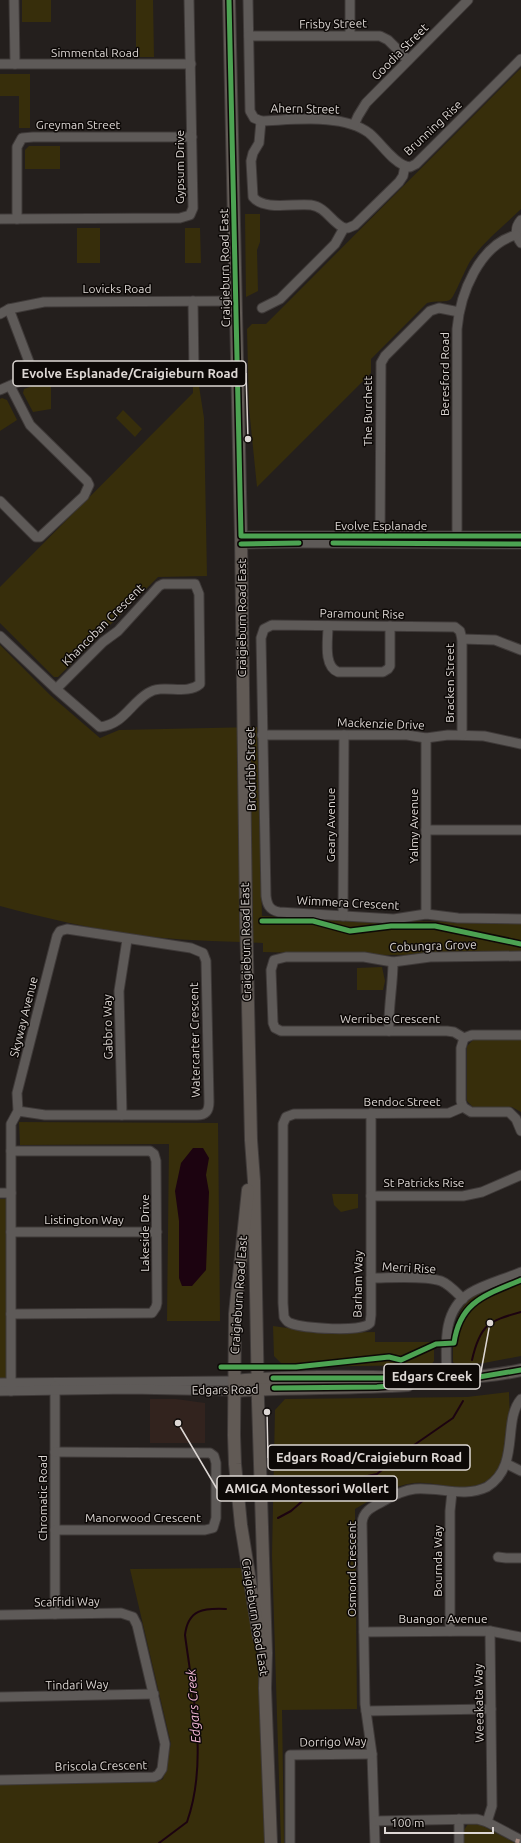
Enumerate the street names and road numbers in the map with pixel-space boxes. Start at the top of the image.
street label: Frisby Street [299,16,367,31]
street label: Goodia Street [369,21,431,83]
street label: Simmental Road [51,46,139,59]
street label: Brunning Rise [401,98,464,158]
street label: Ahern Street [270,101,340,116]
street label: Greyman Street [36,118,121,131]
street label: Gypsum Drive [173,130,186,204]
street label: Craigieburn Road East [217,208,232,327]
street label: Lovicks Road [82,282,152,295]
street label: Beresford Road [438,332,451,416]
street label: The Burchett [361,376,374,446]
street label: Evolve Esplanade [335,519,427,532]
street label: Craigieburn Road East [235,558,248,677]
street label: Khancoban Crescent [59,581,146,668]
street label: Paramount Rise [320,606,404,621]
street label: Bracken Street [443,643,456,723]
street label: Mackenzie Drive [337,715,425,732]
street label: Brodribb Street [243,727,258,811]
street label: Geary Avenue [324,788,337,862]
street label: Yalmy Avenue [407,788,420,864]
street label: Craigieburn Road East [238,882,253,1001]
street label: Wimmera Crescent [296,893,400,912]
street label: Cobungra Grove [389,937,477,954]
street label: Skyway Avenue [7,975,40,1059]
street label: Watercarter Crescent [187,982,202,1098]
street label: Gabbro Way [100,994,115,1060]
street label: Werribee Crescent [340,1012,440,1025]
street label: Bendoc Street [364,1095,441,1108]
street label: St Patricks Rise [383,1176,465,1189]
street label: Lakeside Drive [138,1194,151,1272]
street label: Listington Way [44,1213,124,1226]
street label: Craigieburn Road East [228,1235,249,1355]
street label: Barham Way [350,1250,365,1318]
street label: Merri Rise [382,1260,436,1275]
street label: Edgars Road [191,1382,259,1397]
street label: Chromatic Road [36,1455,49,1541]
street label: Manorwood Crescent [85,1511,201,1524]
street label: Osmond Crescent [345,1521,358,1617]
street label: Bournda Way [431,1525,444,1597]
street label: Craigieburn Road East [240,1557,271,1677]
street label: Scaffidi Way [34,1594,100,1609]
street label: Buangor Avenue [398,1612,488,1625]
street label: Weeakata Way [471,1663,486,1743]
street label: Tindari Way [45,1677,109,1692]
street label: Dorrigo Way [299,1734,367,1749]
street label: Briscola Crescent [55,1758,148,1773]

